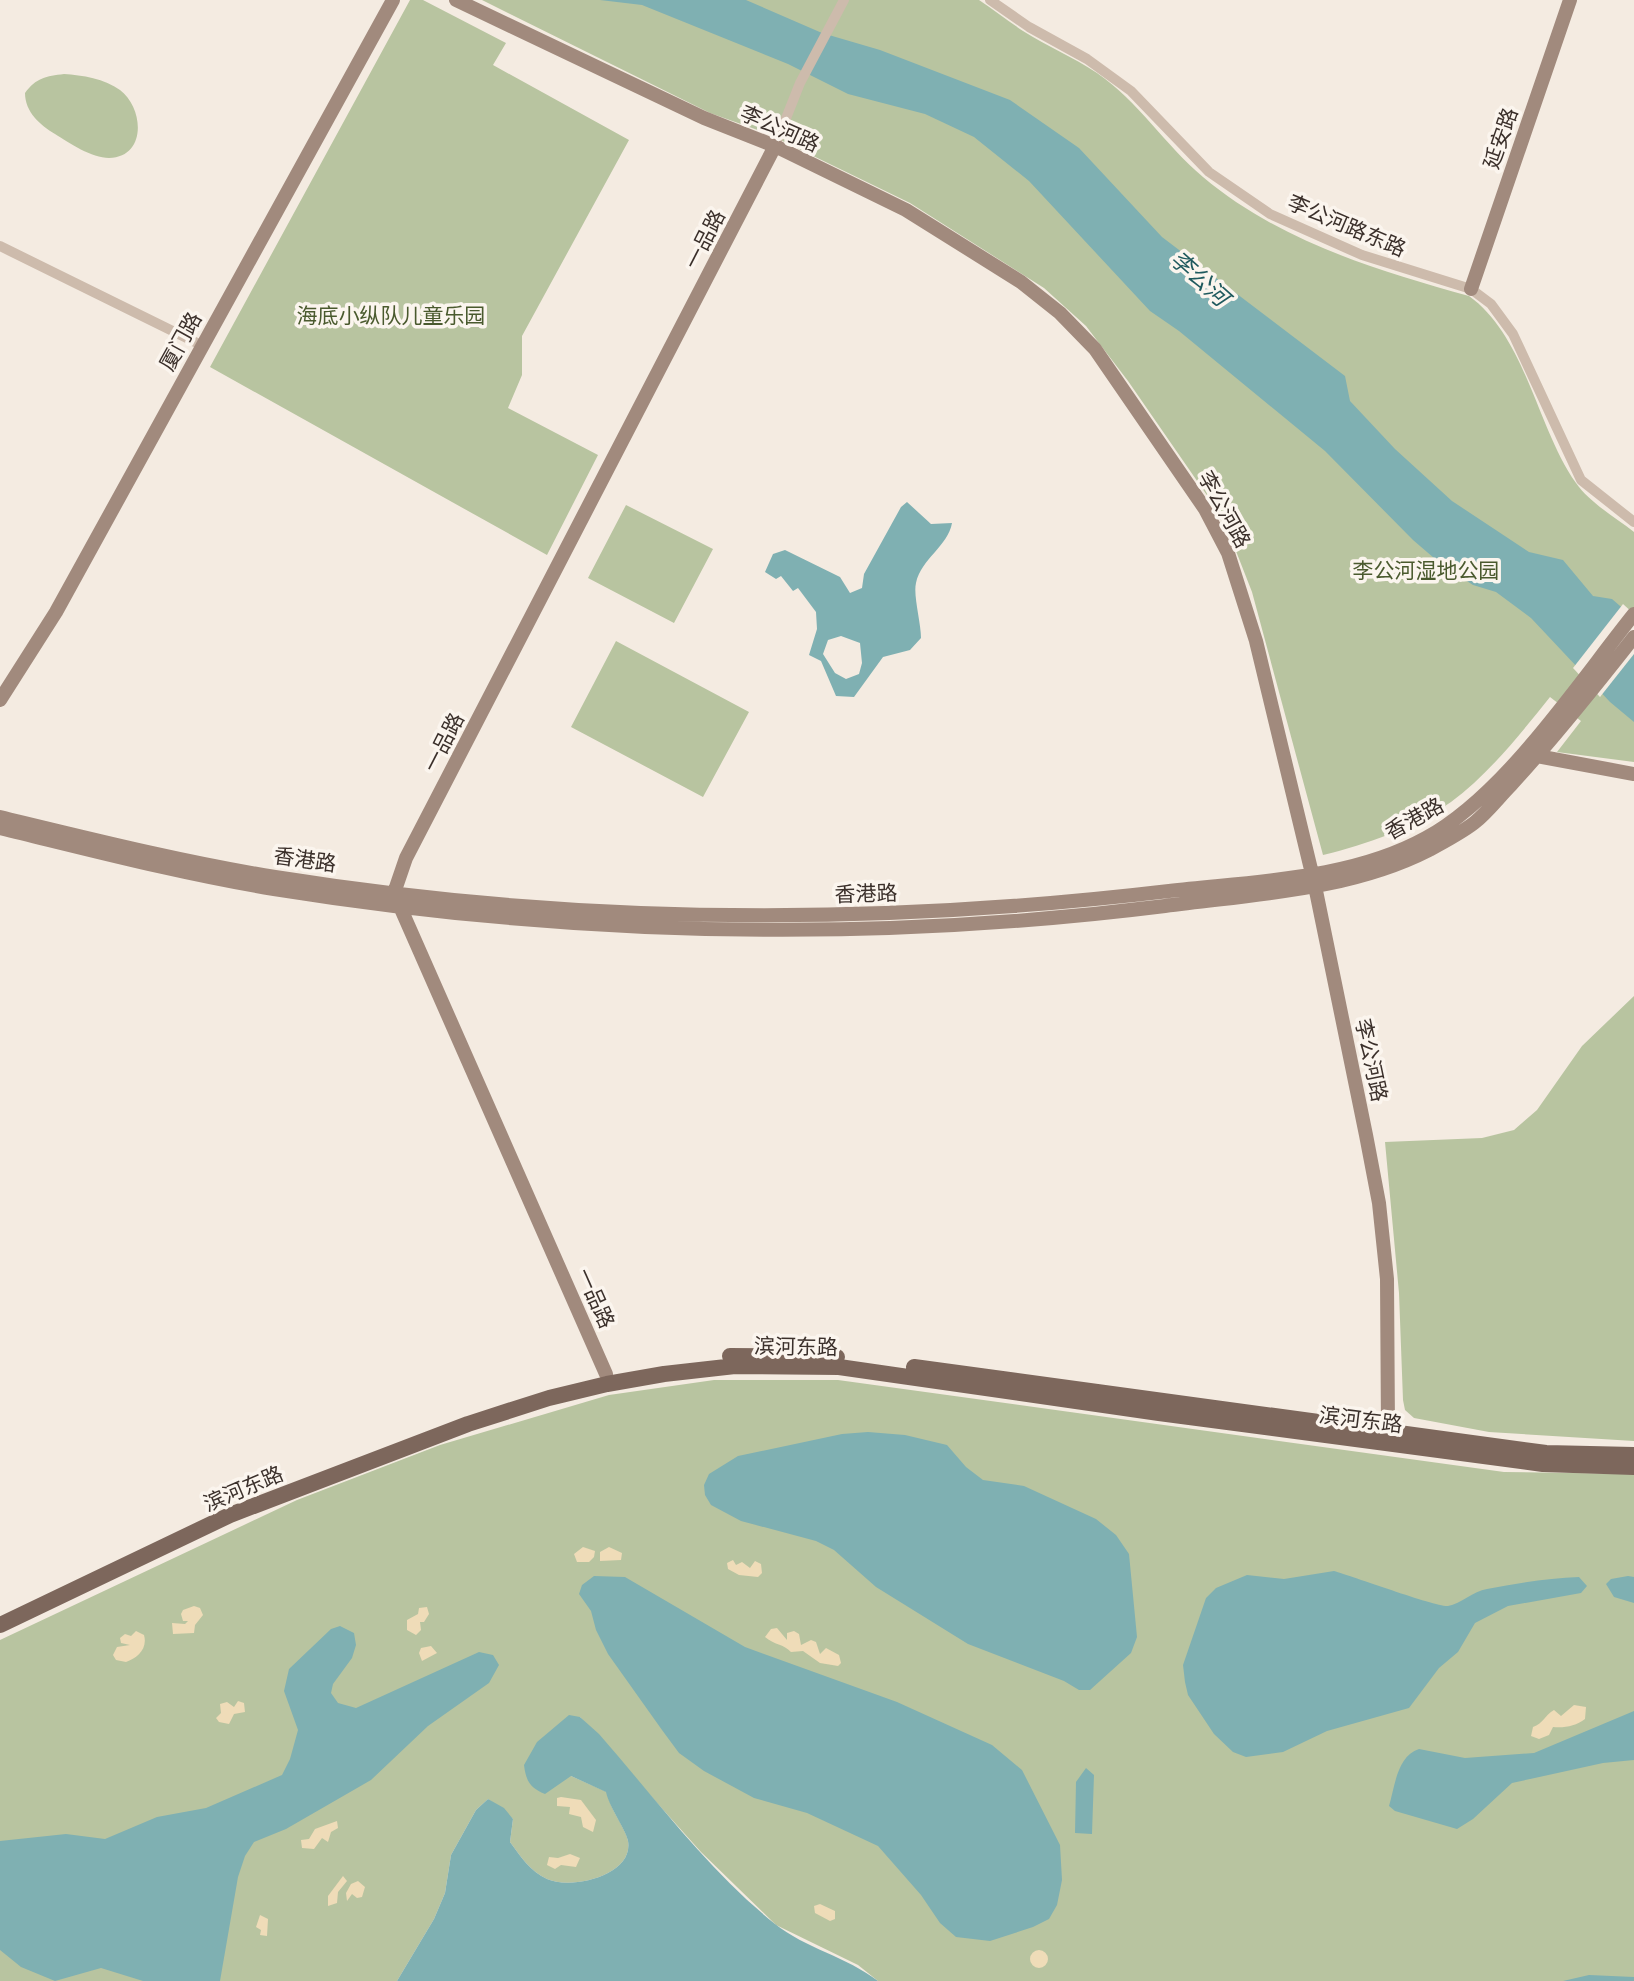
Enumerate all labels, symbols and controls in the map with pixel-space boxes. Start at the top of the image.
street label: 李公河路 [736,99,824,157]
street label: 延安路 [1477,104,1523,172]
street label: 李公河路东路 [1284,188,1410,262]
street label: 一品路 [678,205,730,273]
water label: 李公河 [1165,244,1238,315]
park label: 海底小纵队儿童乐园 [297,302,486,328]
street label: 厦门路 [153,307,207,375]
street label: 李公河路 [1193,466,1257,552]
park label: 李公河湿地公园 [1353,557,1500,583]
street label: 一品路 [417,708,469,776]
street label: 香港路 [1380,791,1448,845]
street label: 香港路 [272,842,338,876]
street label: 香港路 [834,879,898,907]
street label: 李公河路 [1351,1016,1393,1104]
street label: 一品路 [571,1264,621,1332]
street label: 滨河东路 [754,1332,838,1360]
street label: 滨河东路 [1318,1401,1404,1437]
street label: 滨河东路 [199,1460,287,1516]

